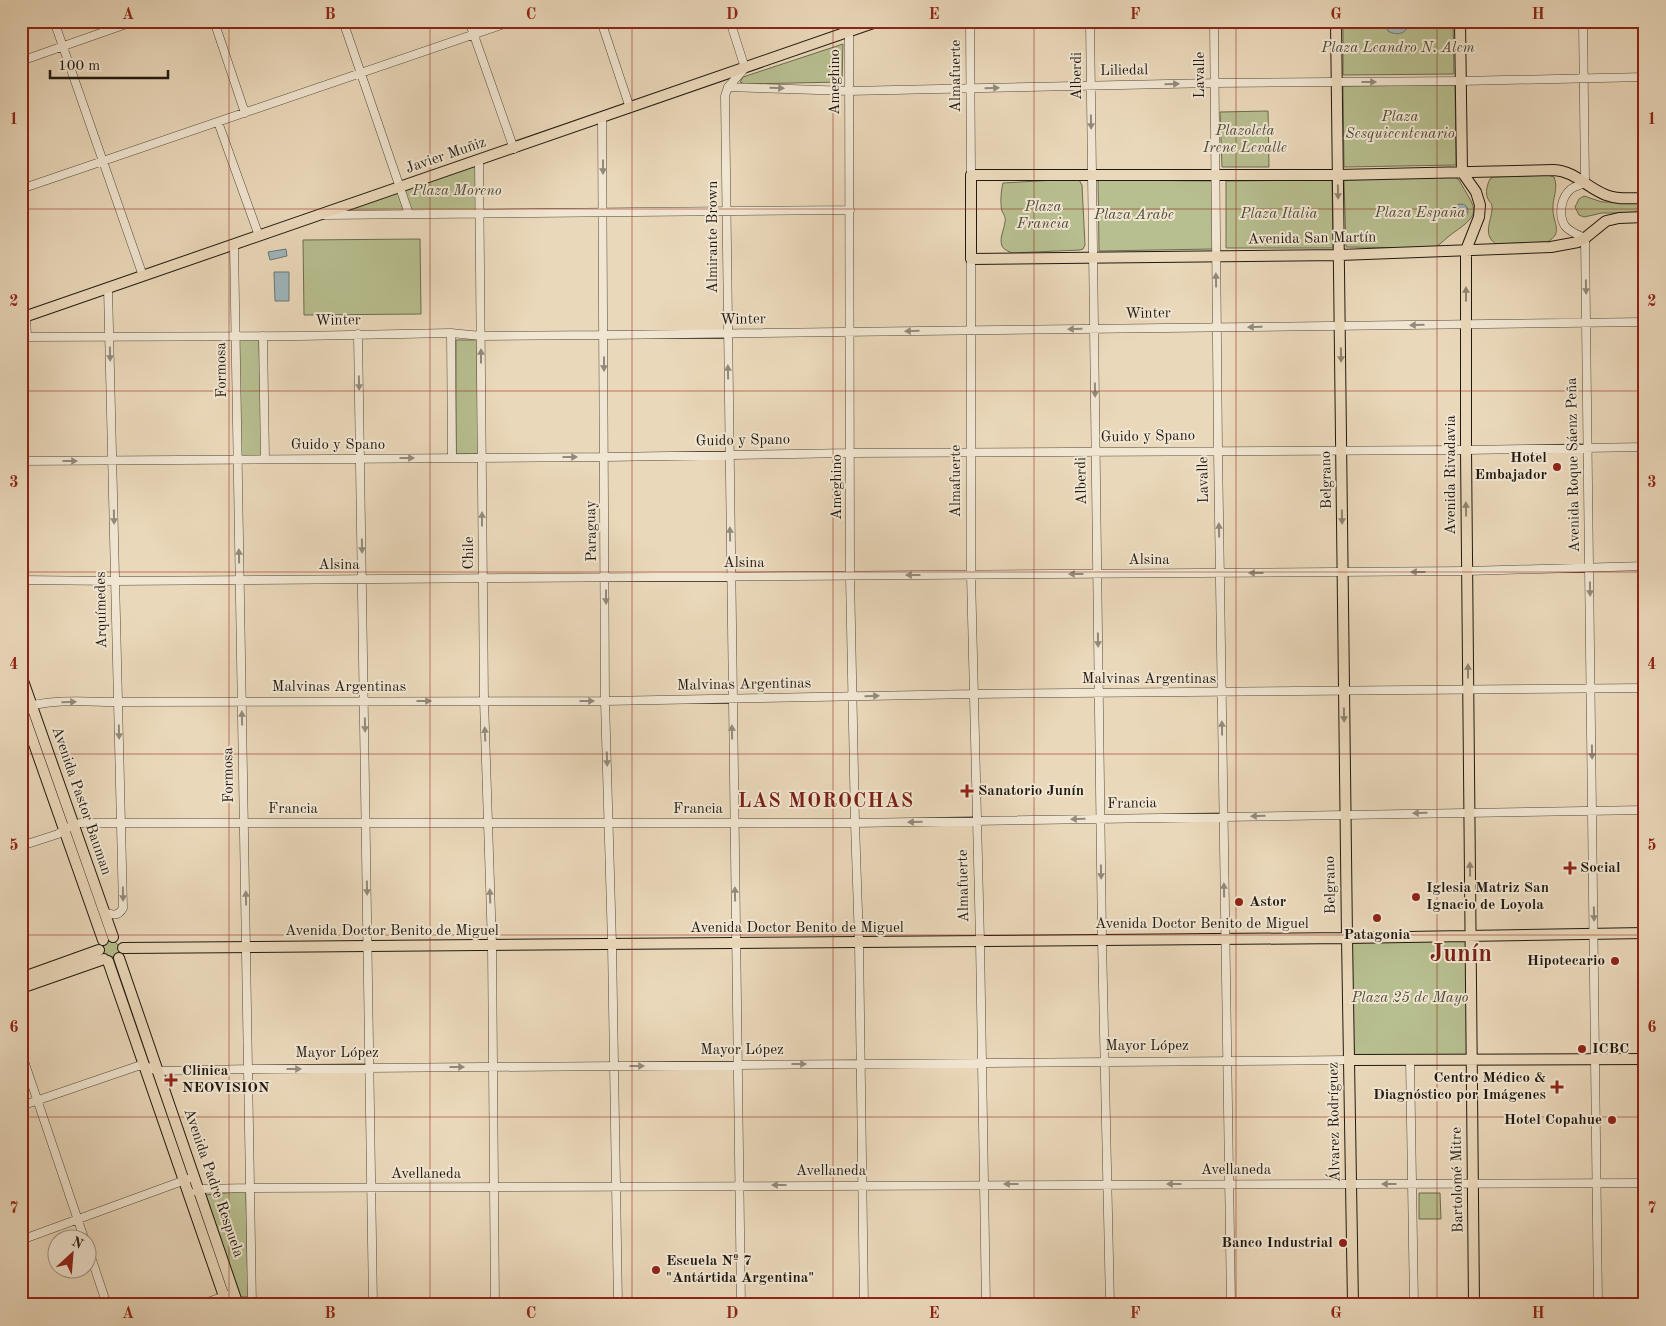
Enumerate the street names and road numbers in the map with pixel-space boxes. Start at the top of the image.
street label: Almafuerte [949,39,964,113]
street label: Ameghino [828,49,843,115]
street label: Lavalle [1193,51,1208,98]
street label: Alberdi [1070,52,1085,100]
street label: Liliedal [1100,63,1148,79]
street label: Javier Muñiz [404,135,488,177]
street label: Almirante Brown [706,181,721,293]
street label: Avenida San Martín [1247,230,1377,248]
street label: Winter [1125,306,1171,322]
street label: Winter [720,312,766,328]
street label: Winter [315,313,361,329]
street label: Formosa [214,341,230,398]
street label: Avenida Roque Sáenz Peña [1565,377,1583,553]
street label: Avenida Rivadavia [1444,414,1459,535]
street label: Guido y Spano [1101,429,1195,445]
street label: Guido y Spano [696,433,790,449]
street label: Guido y Spano [291,438,385,453]
street label: Almafuerte [949,444,964,518]
street label: Belgrano [1319,451,1335,509]
street label: Ameghino [830,454,845,520]
street label: Lavalle [1196,456,1212,504]
street label: Alberdi [1074,457,1090,505]
street label: Paraguay [584,500,600,562]
street label: Chile [462,536,477,570]
street label: Alsina [1128,553,1170,568]
street label: Alsina [723,556,765,571]
street label: Alsina [318,558,360,573]
street label: Arquímedes [94,571,110,649]
street label: Malvinas Argentinas [1082,672,1216,687]
street label: Malvinas Argentinas [677,676,811,694]
street label: Malvinas Argentinas [272,680,406,695]
street label: Avenida Pastor Bauman [49,725,113,877]
street label: Formosa [221,746,237,803]
street label: Francia [1107,796,1158,812]
street label: Francia [268,802,318,817]
street label: Francia [673,802,723,817]
street label: Almafuerte [956,849,972,923]
street label: Belgrano [1323,856,1339,914]
street label: Avenida Doctor Benito de Miguel [1095,917,1309,932]
street label: Avenida Doctor Benito de Miguel [690,921,904,936]
street label: Avenida Doctor Benito de Miguel [285,924,499,939]
street label: Mayor López [1105,1039,1189,1054]
street label: Mayor López [700,1043,784,1058]
street label: Mayor López [295,1046,379,1061]
street label: Álvarez Rodríguez [1323,1062,1344,1182]
street label: Avenida Padre Respuela [180,1107,246,1260]
street label: Bartolomé Mitre [1450,1127,1466,1233]
street label: Avellaneda [1201,1163,1272,1178]
street label: Avellaneda [796,1164,867,1179]
street label: Avellaneda [391,1167,462,1182]

